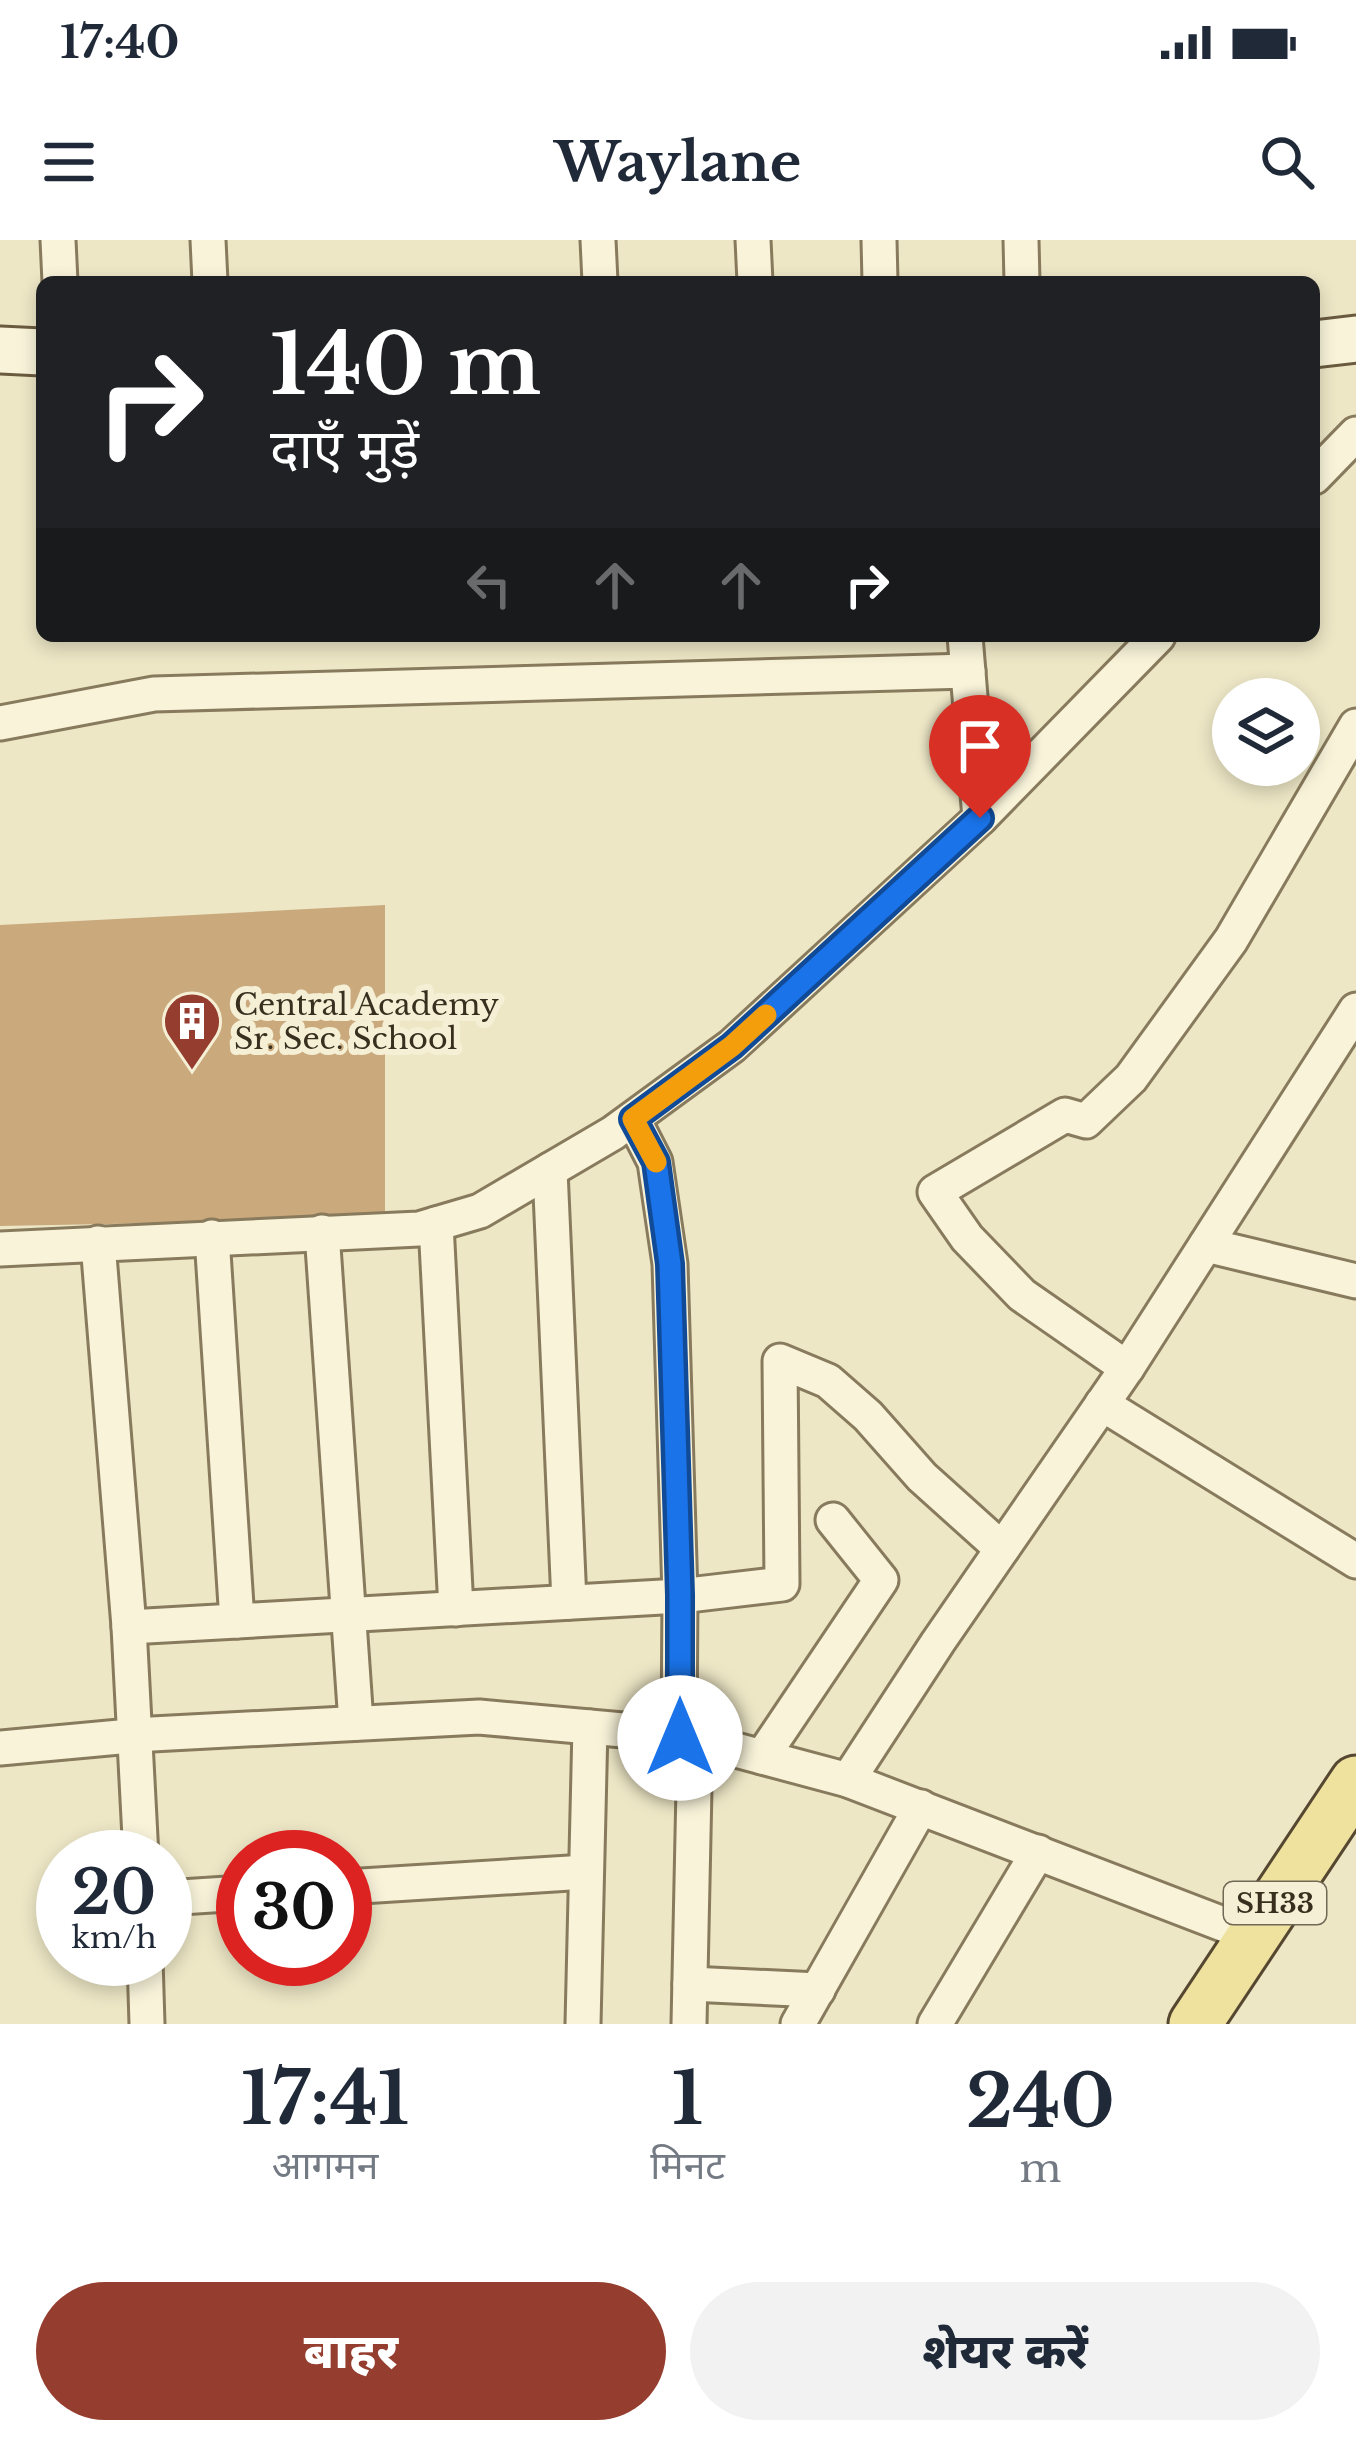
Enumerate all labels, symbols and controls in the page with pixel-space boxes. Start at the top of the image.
text: 17:40 [60,14,179,70]
icon: menu [36,129,102,195]
text: Waylane [555,129,801,196]
icon: search [1254,129,1320,195]
text: 140 m [270,313,541,417]
icon: right [72,324,228,480]
text: दाएँ मुड़ें [270,416,419,483]
icon: left [456,552,522,618]
icon: ahead [582,552,648,618]
icon: ahead [708,552,774,618]
icon: right [834,552,900,618]
map controls [1212,678,1320,786]
button: layers [1212,678,1320,786]
pin [929,695,1031,818]
icon: arrive [947,713,1013,779]
place label: Central Academy Sr. Sec. School [234,986,499,1057]
building icon: Central Academy Sr. Sec. School [161,990,223,1072]
position arrow [617,1675,743,1801]
speed limit sign: 30 [216,1830,372,1986]
text: 20 [72,1856,156,1930]
road number: SH33 [1224,1882,1326,1924]
text: km/h [71,1919,157,1956]
text: 17:41 [241,2054,409,2143]
text: 1 [672,2054,703,2143]
text: 240 [966,2057,1115,2146]
text: आगमन [272,2141,379,2190]
text: मिनट [650,2141,725,2190]
text: m [1020,2144,1061,2193]
button: बाहर [36,2282,666,2420]
button: शेयर करें [690,2282,1320,2420]

